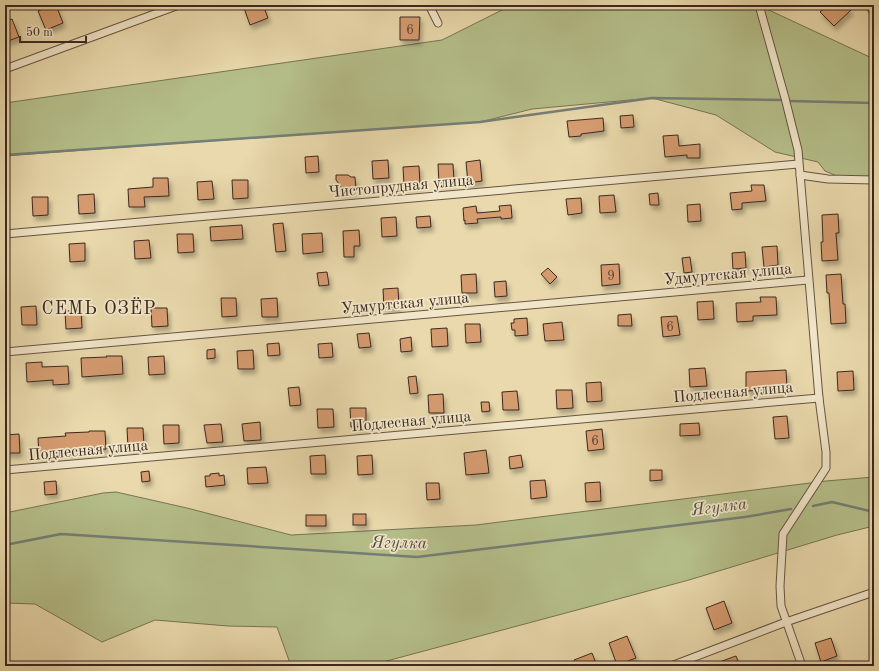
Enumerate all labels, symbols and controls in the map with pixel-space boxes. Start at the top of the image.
scale bar [20,18,86,44]
house number: 6 [406,23,414,37]
text: 50 m [26,26,53,39]
street label: Чистопрудная улица [328,173,474,201]
street label: Удмуртская улица [664,261,793,289]
house number: 9 [607,269,615,283]
street label: Удмуртская улица [341,290,470,318]
district label: СЕМЬ ОЗЁР [42,297,156,318]
house number: 6 [666,320,674,334]
street label: Подлесная улица [672,380,794,406]
street label: Подлесная улица [350,409,472,435]
house number: 6 [591,434,599,448]
street label: Подлесная улица [27,438,149,464]
water label: Ягулка [690,496,748,519]
water label: Ягулка [371,535,427,552]

